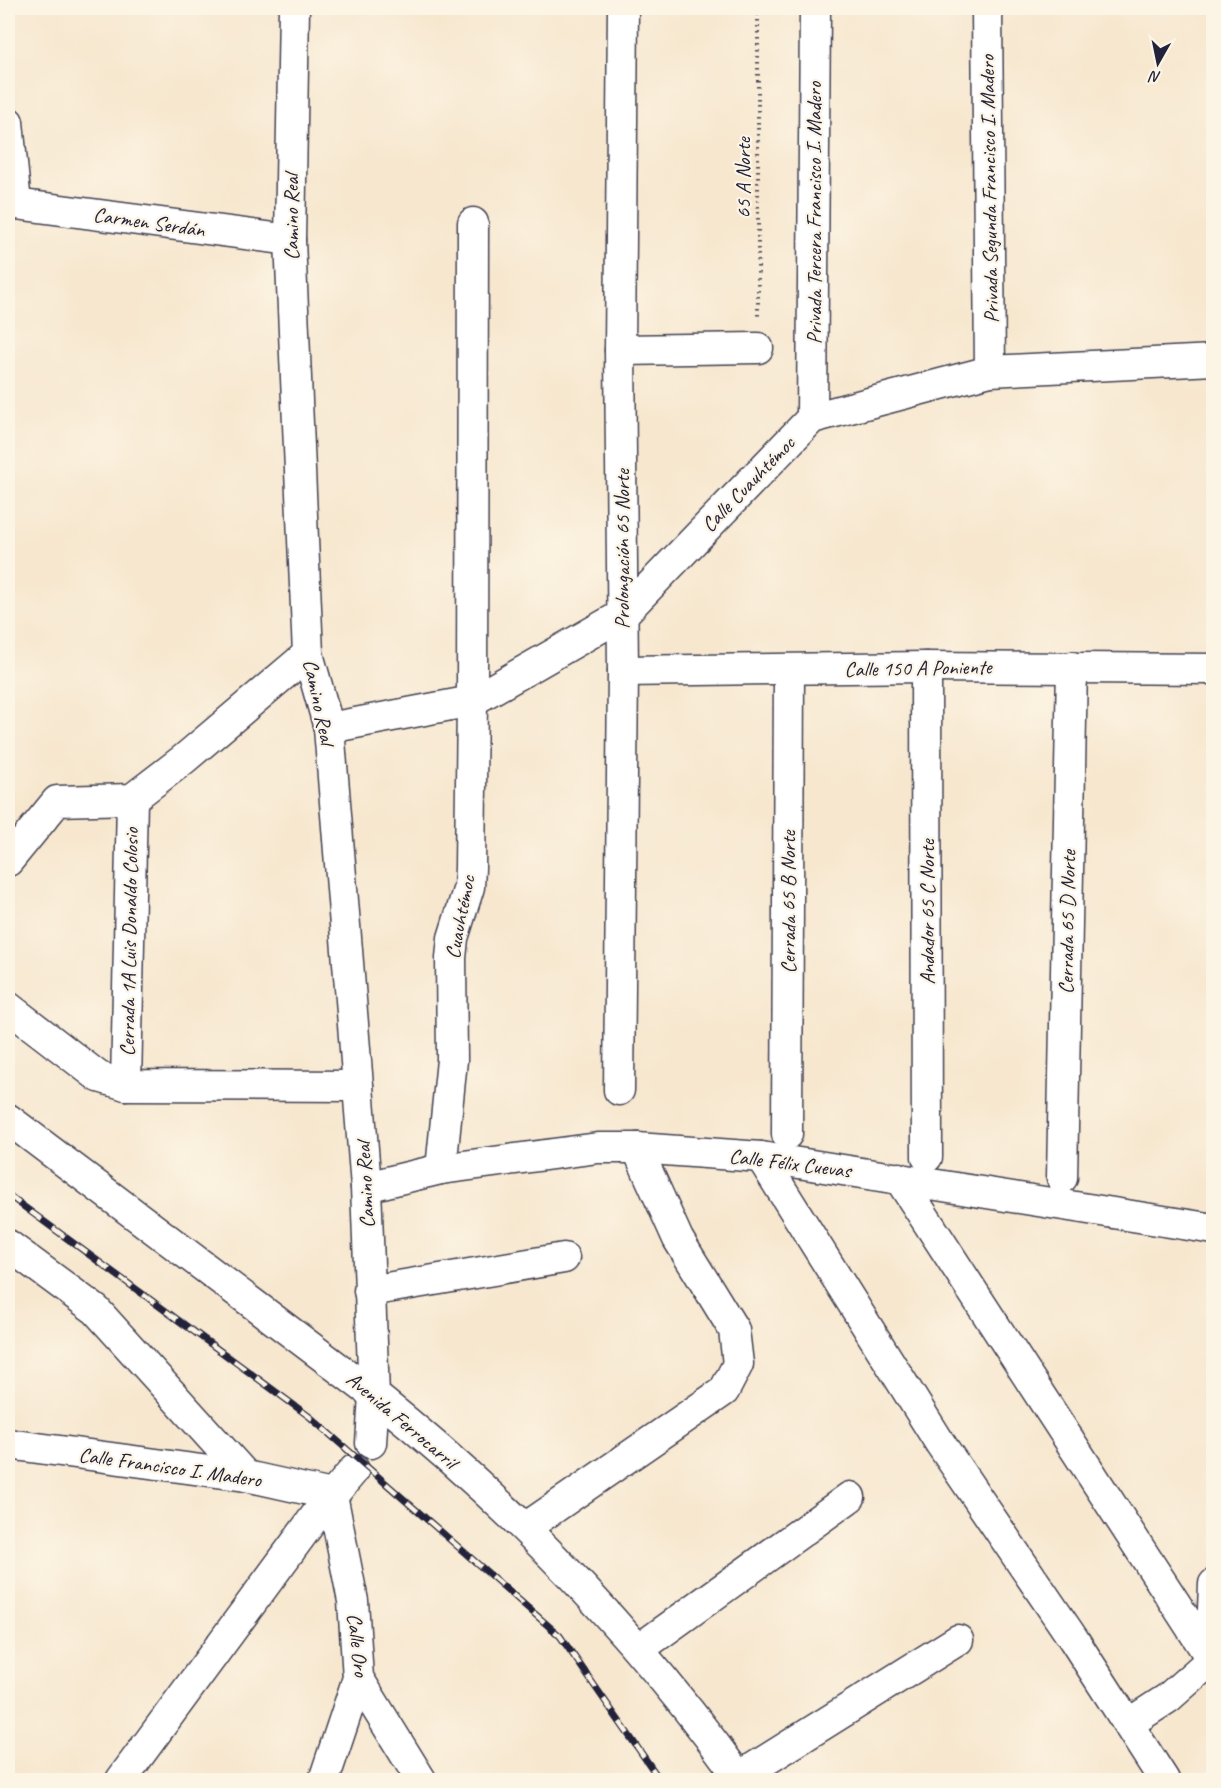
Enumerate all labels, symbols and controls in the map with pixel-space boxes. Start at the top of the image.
north arrow [1128,33,1188,93]
street label: Privada Segunda Francisco I. Madero [974,53,1004,323]
text: N [1146,66,1162,87]
street label: Privada Tercera Francisco I. Madero [801,80,827,344]
street label: 65 A Norte [730,136,756,218]
street label: Camino Real [278,170,304,260]
street label: Carmen Serdán [92,201,207,243]
street label: Calle Cuauhtémoc [696,429,801,537]
street label: Prolongación 65 Norte [609,468,635,629]
street label: Calle 150 A Poniente [844,654,994,682]
street label: Camino Real [297,657,341,750]
street label: Cerrada 1A Luis Donaldo Colosio [114,826,144,1057]
street label: Cerrada 65 B Norte [775,829,801,973]
street label: Andador 65 C Norte [914,838,940,985]
street label: Cerrada 65 D Norte [1053,849,1081,994]
street label: Cuauhtémoc [439,872,481,961]
street label: Camino Real [350,1138,380,1229]
street label: Calle Félix Cuevas [728,1143,854,1184]
street label: Avenida Ferrocarril [341,1366,466,1476]
street label: Calle Francisco I. Madero [77,1441,264,1493]
street label: Calle Oro [341,1612,375,1680]

